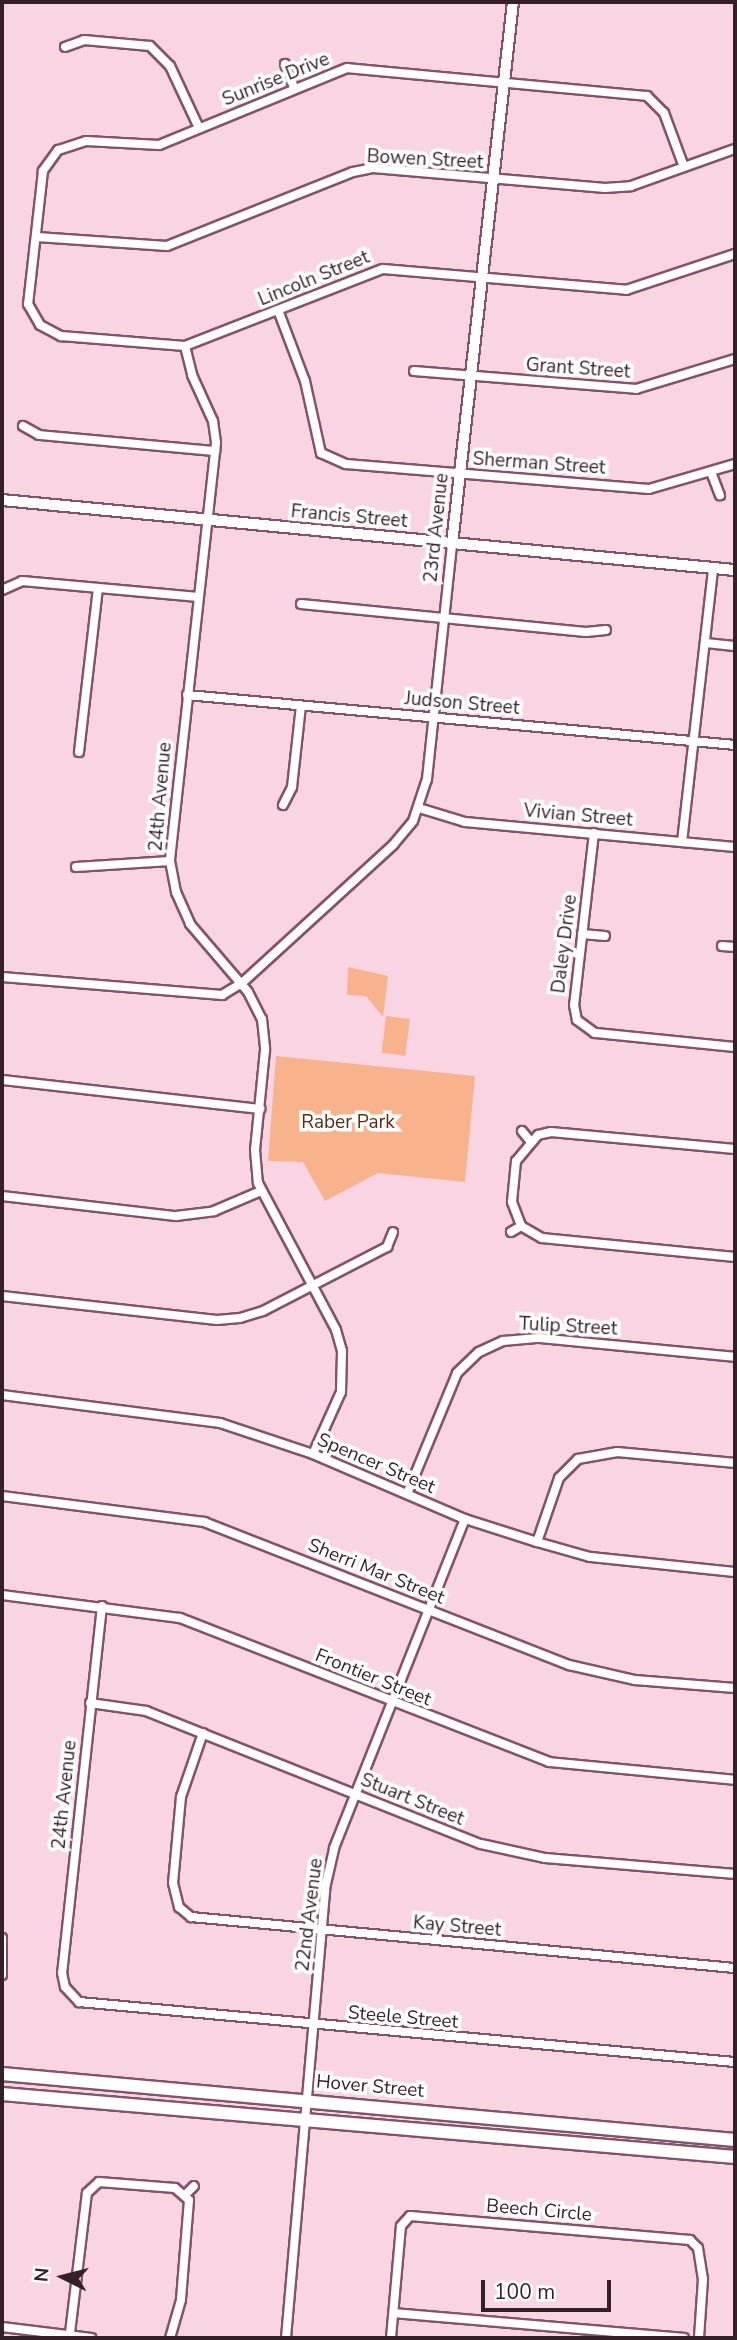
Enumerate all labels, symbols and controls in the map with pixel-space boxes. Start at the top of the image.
street label: Sunrise Drive [219,48,333,112]
street label: Bowen Street [366,146,484,174]
street label: Lincoln Street [255,246,373,312]
street label: Grant Street [525,354,631,384]
street label: Sherman Street [472,448,606,480]
street label: 23rd Avenue [420,472,454,584]
street label: Francis Street [290,501,408,533]
street label: Judson Street [404,688,520,720]
street label: 24th Avenue [145,741,177,853]
street label: Vivian Street [523,800,633,832]
street label: Daley Drive [548,893,582,995]
park label: Raber Park [301,1112,395,1134]
street label: Tulip Street [518,1313,618,1341]
street label: Spencer Street [314,1429,438,1499]
street label: Sherri Mar Street [304,1534,448,1610]
street label: Frontier Street [312,1644,434,1712]
street label: 24th Avenue [48,1739,82,1851]
street label: Stuart Street [357,1769,467,1831]
street label: 22nd Avenue [292,1857,328,1973]
street label: Kay Street [412,1912,502,1942]
street label: Steele Street [347,2002,459,2034]
street label: Hover Street [315,2071,425,2103]
street label: Beech Circle [485,2195,593,2227]
north arrow [28,2242,98,2312]
text: N [28,2266,56,2283]
scale bar [485,2266,614,2310]
text: 100 m [494,2278,555,2306]

